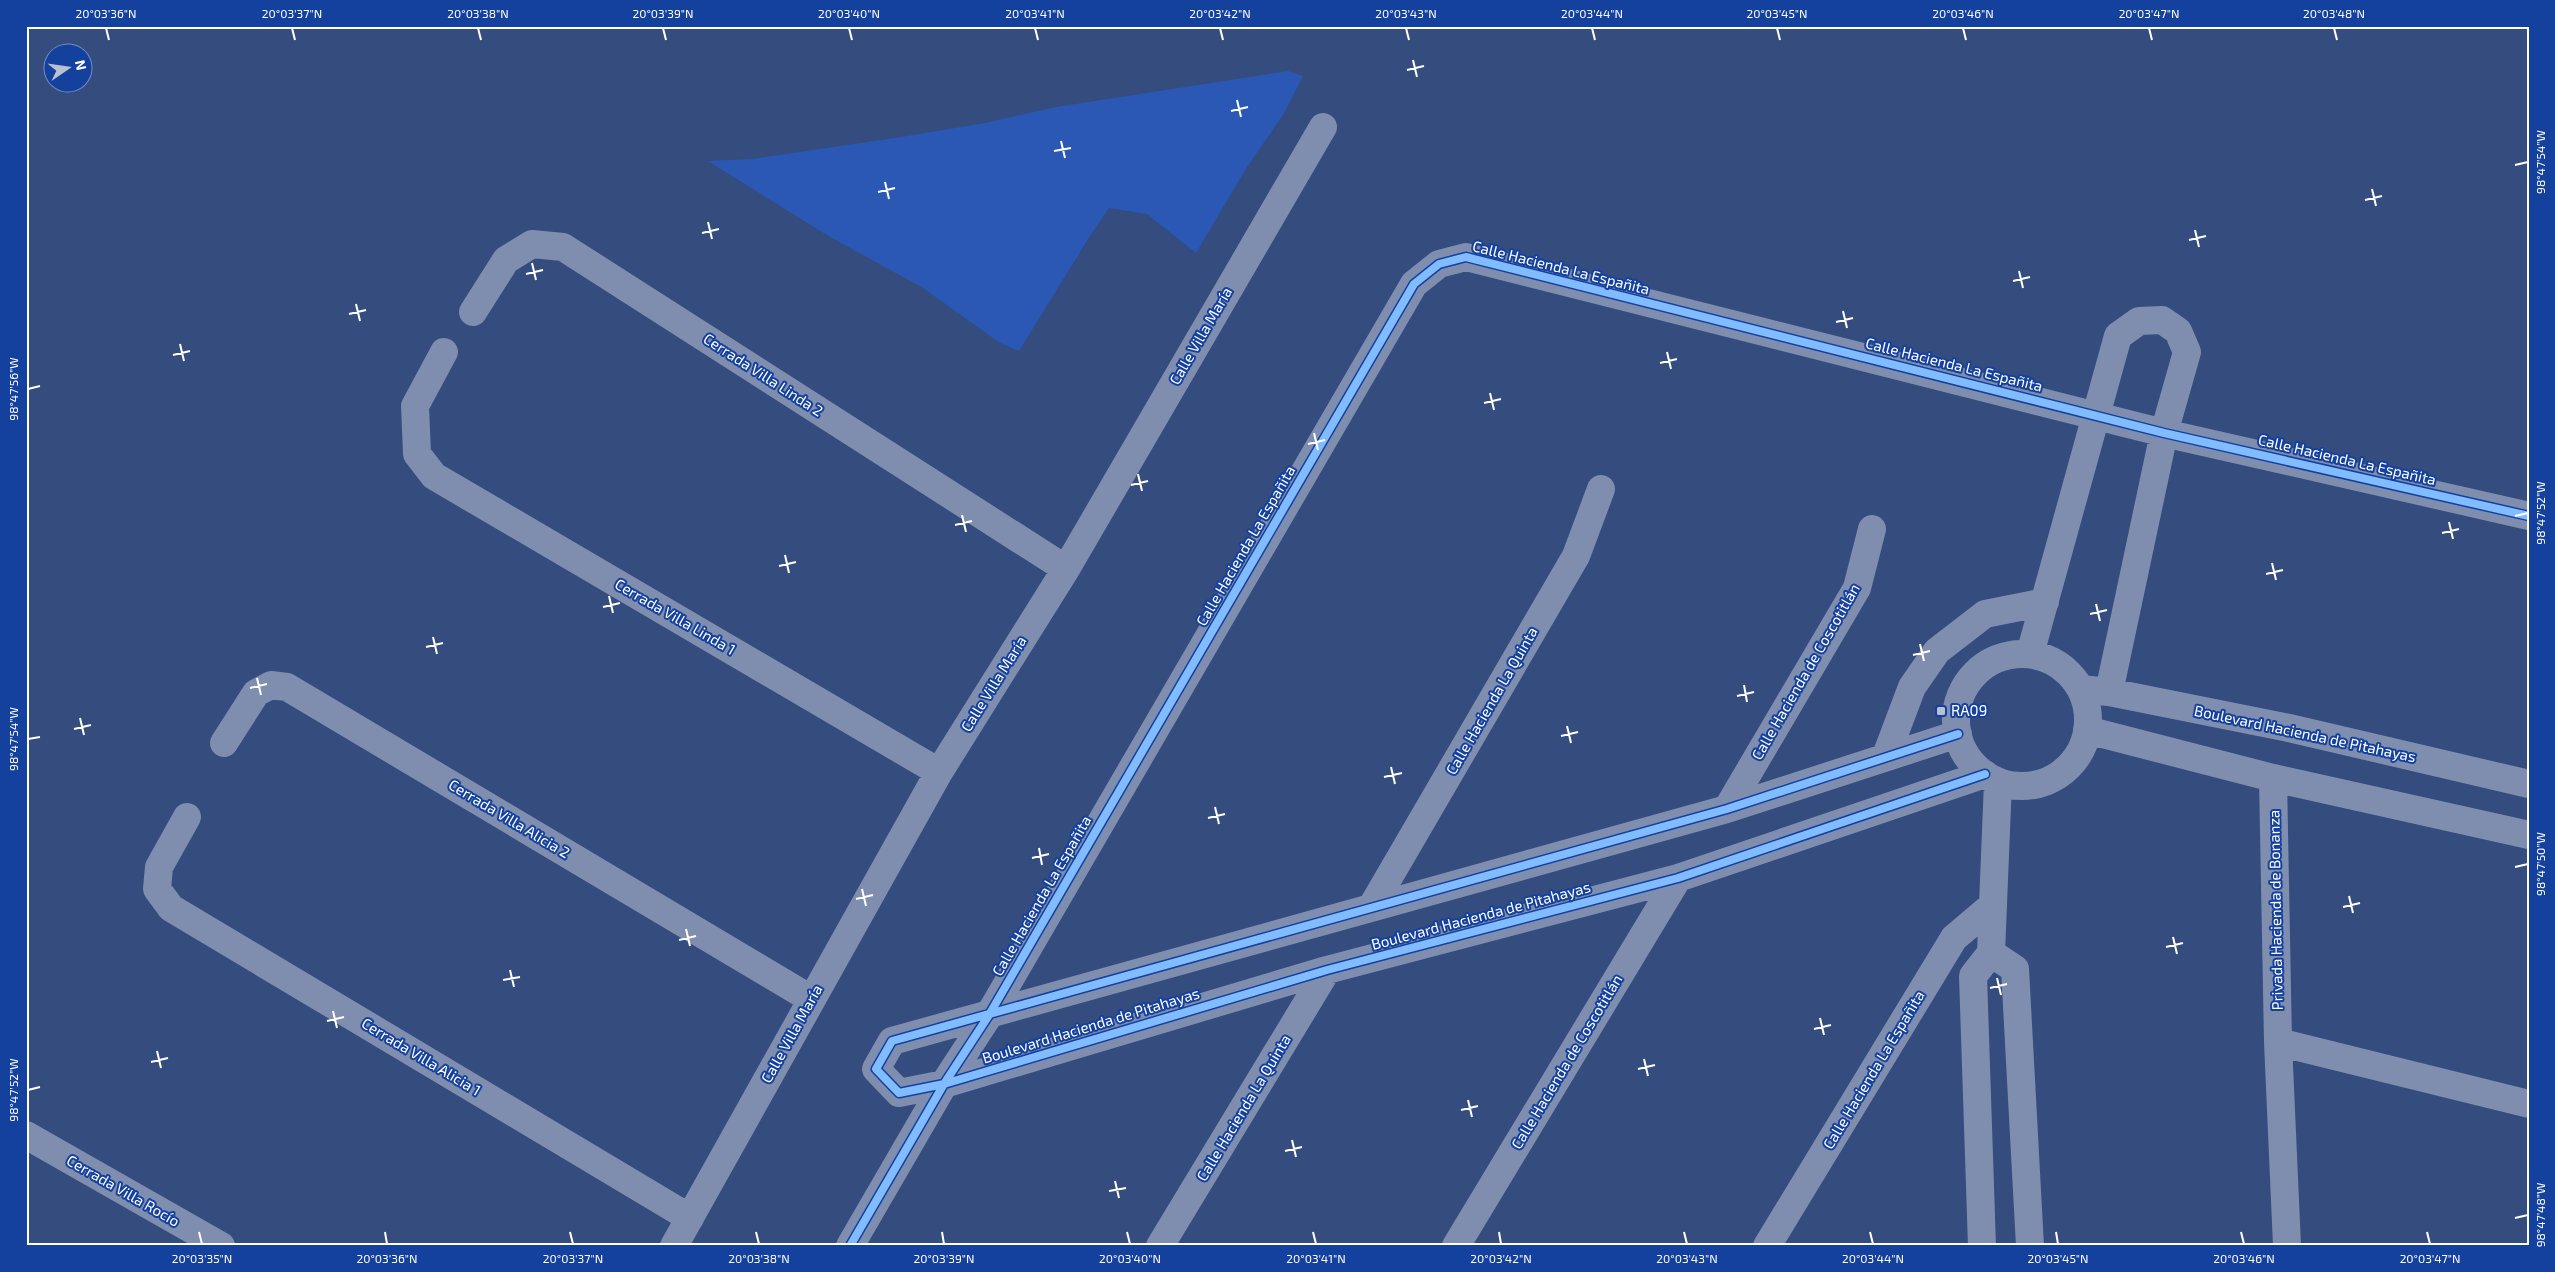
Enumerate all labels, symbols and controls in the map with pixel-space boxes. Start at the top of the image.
text: 20°03'36"N [76,6,137,20]
text: 20°03'37"N [262,6,322,20]
text: 20°03'38"N [447,6,509,20]
text: 20°03'39"N [633,6,694,20]
text: 20°03'40"N [818,6,880,20]
text: 20°03'41"N [1005,6,1065,20]
text: 20°03'42"N [1189,6,1251,20]
text: 20°03'43"N [1375,6,1437,20]
text: 20°03'44"N [1561,6,1623,20]
text: 20°03'45"N [1746,6,1808,20]
text: 20°03'46"N [1932,6,1994,20]
text: 20°03'47"N [2119,6,2179,20]
text: 20°03'48"N [2303,6,2365,20]
north arrow [42,42,92,92]
text: N [72,58,91,72]
text: 98°47'54"W [2533,130,2547,194]
street label: Calle Hacienda La Españita [1471,236,1652,298]
street label: Calle Villa María [1165,284,1235,387]
street label: Cerrada Villa Linda 2 [700,329,827,420]
street label: Calle Hacienda La Españita [1864,333,2045,395]
text: 98°47'56"W [6,357,20,421]
street label: Calle Hacienda La Españita [2257,430,2438,488]
street label: Calle Hacienda La Españita [1192,462,1298,629]
text: 98°47'52"W [2533,481,2547,545]
street label: Cerrada Villa Linda 1 [612,574,739,658]
street label: Calle Hacienda de Coscotitlán [1747,580,1863,763]
street label: Calle Hacienda La Quinta [1441,623,1542,778]
street label: Calle Villa María [957,632,1030,735]
place label: RA09 [1951,701,1987,719]
street label: Boulevard Hacienda de Pitahayas [2193,701,2418,765]
marker: RA09 [1935,705,1947,717]
text: 98°47'54"W [6,707,20,771]
street label: Cerrada Villa Alicia 2 [446,775,573,861]
street label: Privada Hacienda de Bonanza [2264,810,2286,1010]
street label: Calle Hacienda La Españita [988,812,1094,979]
text: 98°47'50"W [2533,832,2547,896]
street label: Boulevard Hacienda de Pitahayas [1369,877,1592,953]
street label: Calle Hacienda de Coscotitlán [1507,971,1625,1152]
street label: Calle Villa María [757,981,826,1086]
street label: Boulevard Hacienda de Pitahayas [980,983,1201,1067]
street label: Calle Hacienda La Españita [1819,987,1928,1152]
street label: Cerrada Villa Alicia 1 [359,1013,484,1099]
street label: Calle Hacienda La Quinta [1192,1031,1295,1184]
text: 98°47'52"W [6,1058,20,1122]
street label: Cerrada Villa Rocío [64,1151,183,1230]
text: 98°47'48"W [2533,1183,2547,1247]
text: 20°03'35"N [172,1251,232,1265]
text: 20°03'36"N [357,1251,418,1265]
text: 20°03'37"N [543,1251,603,1265]
text: 20°03'38"N [728,1251,790,1265]
text: 20°03'39"N [914,1251,975,1265]
text: 20°03'40"N [1099,1251,1161,1265]
text: 20°03'41"N [1286,1251,1346,1265]
text: 20°03'42"N [1470,1251,1532,1265]
text: 20°03'43"N [1656,1251,1718,1265]
text: 20°03'44"N [1842,1251,1904,1265]
text: 20°03'45"N [2027,1251,2089,1265]
text: 20°03'46"N [2213,1251,2275,1265]
text: 20°03'47"N [2400,1251,2460,1265]

